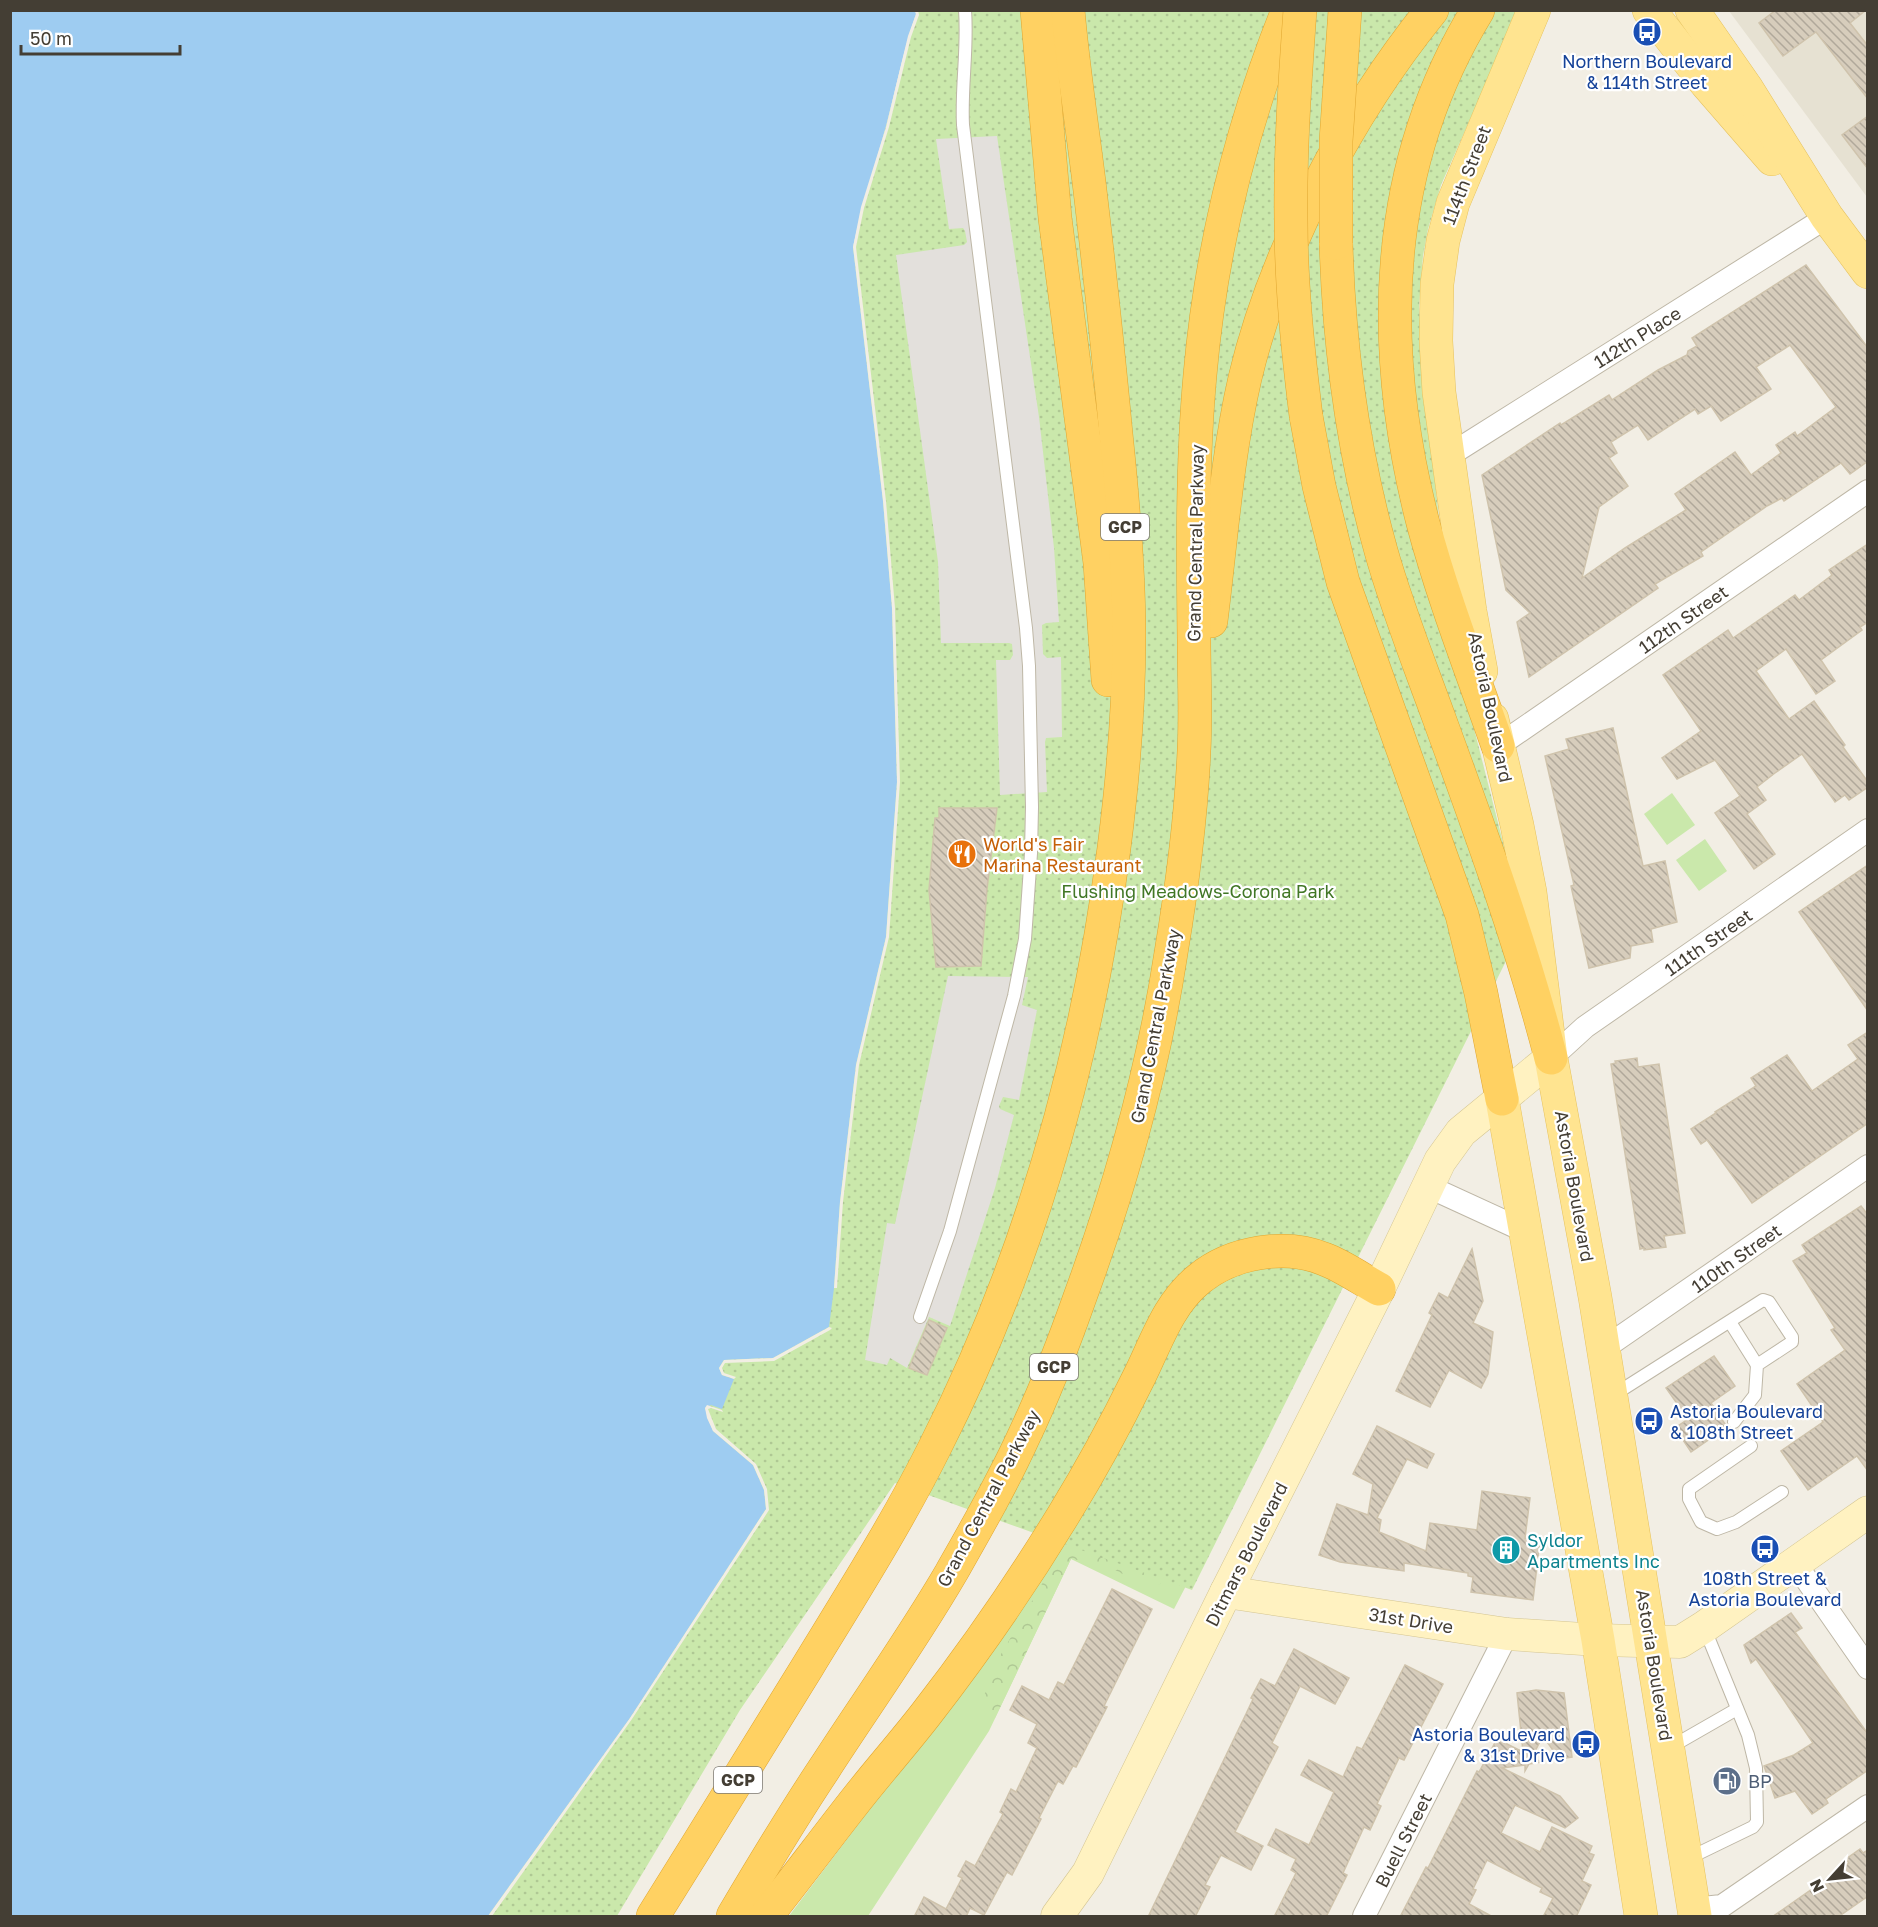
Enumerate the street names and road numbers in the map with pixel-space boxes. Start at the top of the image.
street label: 114th Street [1437,122,1495,228]
street label: 112th Place [1589,302,1685,372]
street label: Grand Central Parkway [1182,444,1208,642]
road number: GCP [1101,514,1149,540]
street label: 112th Street [1634,580,1732,658]
street label: Astoria Boulevard [1464,630,1518,784]
street label: 111th Street [1660,904,1756,980]
street label: Grand Central Parkway [1125,927,1185,1125]
street label: Astoria Boulevard [1551,1109,1599,1263]
street label: 110th Street [1687,1219,1785,1297]
road number: GCP [1030,1354,1078,1380]
street label: Grand Central Parkway [932,1406,1044,1590]
street label: Ditmars Boulevard [1200,1478,1292,1630]
street label: Astoria Boulevard [1632,1588,1678,1742]
street label: 31st Drive [1367,1602,1455,1638]
road number: GCP [714,1767,762,1793]
street label: Buell Street [1370,1789,1436,1891]

